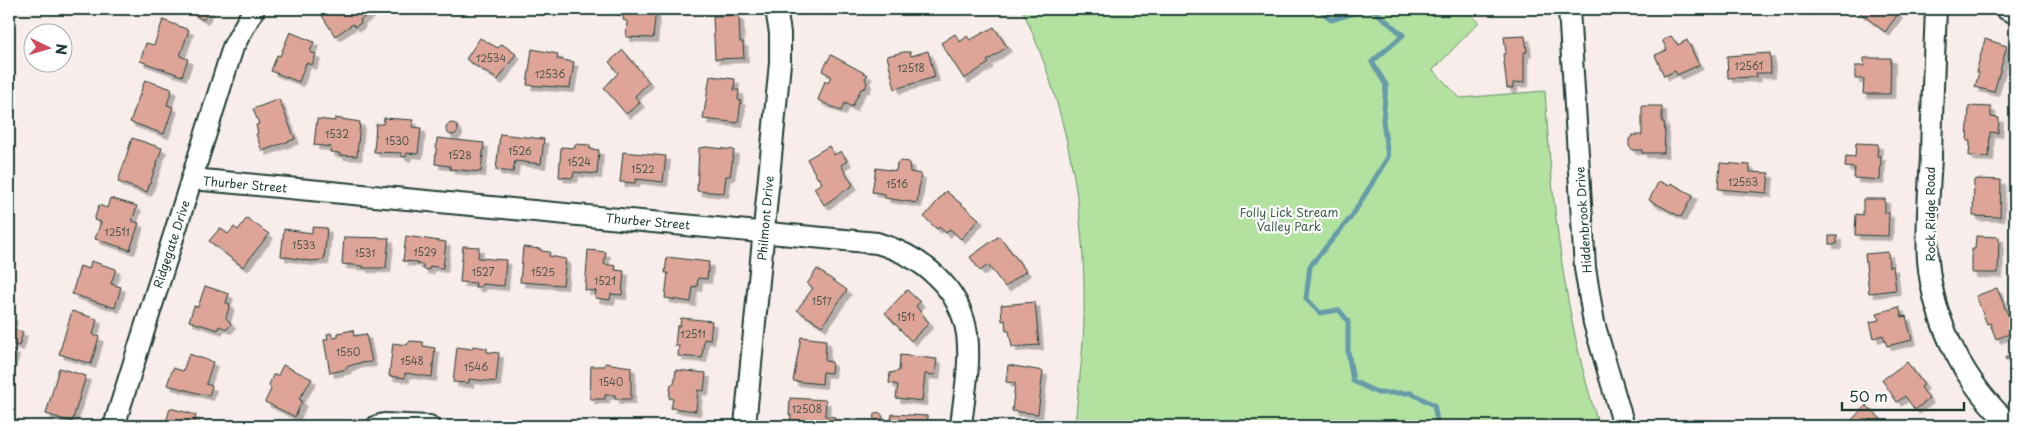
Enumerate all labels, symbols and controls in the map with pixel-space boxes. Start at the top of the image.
north arrow [22,22,72,72]
text: N [51,43,72,56]
house number: 12534 [476,50,506,65]
house number: 12561 [1735,58,1763,73]
house number: 12518 [897,60,925,75]
house number: 12536 [535,66,565,81]
house number: 1532 [325,126,349,141]
house number: 1530 [385,133,409,148]
house number: 1526 [508,143,532,158]
house number: 1528 [448,147,472,162]
house number: 1524 [567,154,591,169]
house number: 1522 [631,161,655,176]
street label: Hiddenbrook Drive [1570,166,1596,274]
street label: Rock Ridge Road [1921,167,1939,261]
street label: Thurber Street [202,171,288,197]
house number: 12553 [1728,174,1758,189]
street label: Philmont Drive [752,175,778,261]
house number: 1516 [886,176,908,191]
street label: Ridgegate Drive [148,198,194,290]
park label: Folly Lick Stream Valley Park [1240,203,1339,235]
street label: Thurber Street [605,208,691,234]
house number: 12511 [104,224,130,239]
house number: 1533 [292,237,316,252]
house number: 1529 [413,244,437,259]
house number: 1531 [355,245,375,260]
house number: 1527 [472,264,495,279]
house number: 1525 [531,264,555,279]
house number: 1521 [594,273,616,288]
house number: 1517 [812,293,833,308]
house number: 1511 [897,309,915,324]
house number: 12511 [680,326,706,341]
house number: 1550 [336,344,360,359]
house number: 1548 [400,353,424,368]
house number: 1546 [464,359,488,374]
house number: 1540 [599,374,623,389]
scale bar [1842,380,1964,412]
text: 50 m [1849,384,1888,407]
house number: 12508 [792,401,822,416]

